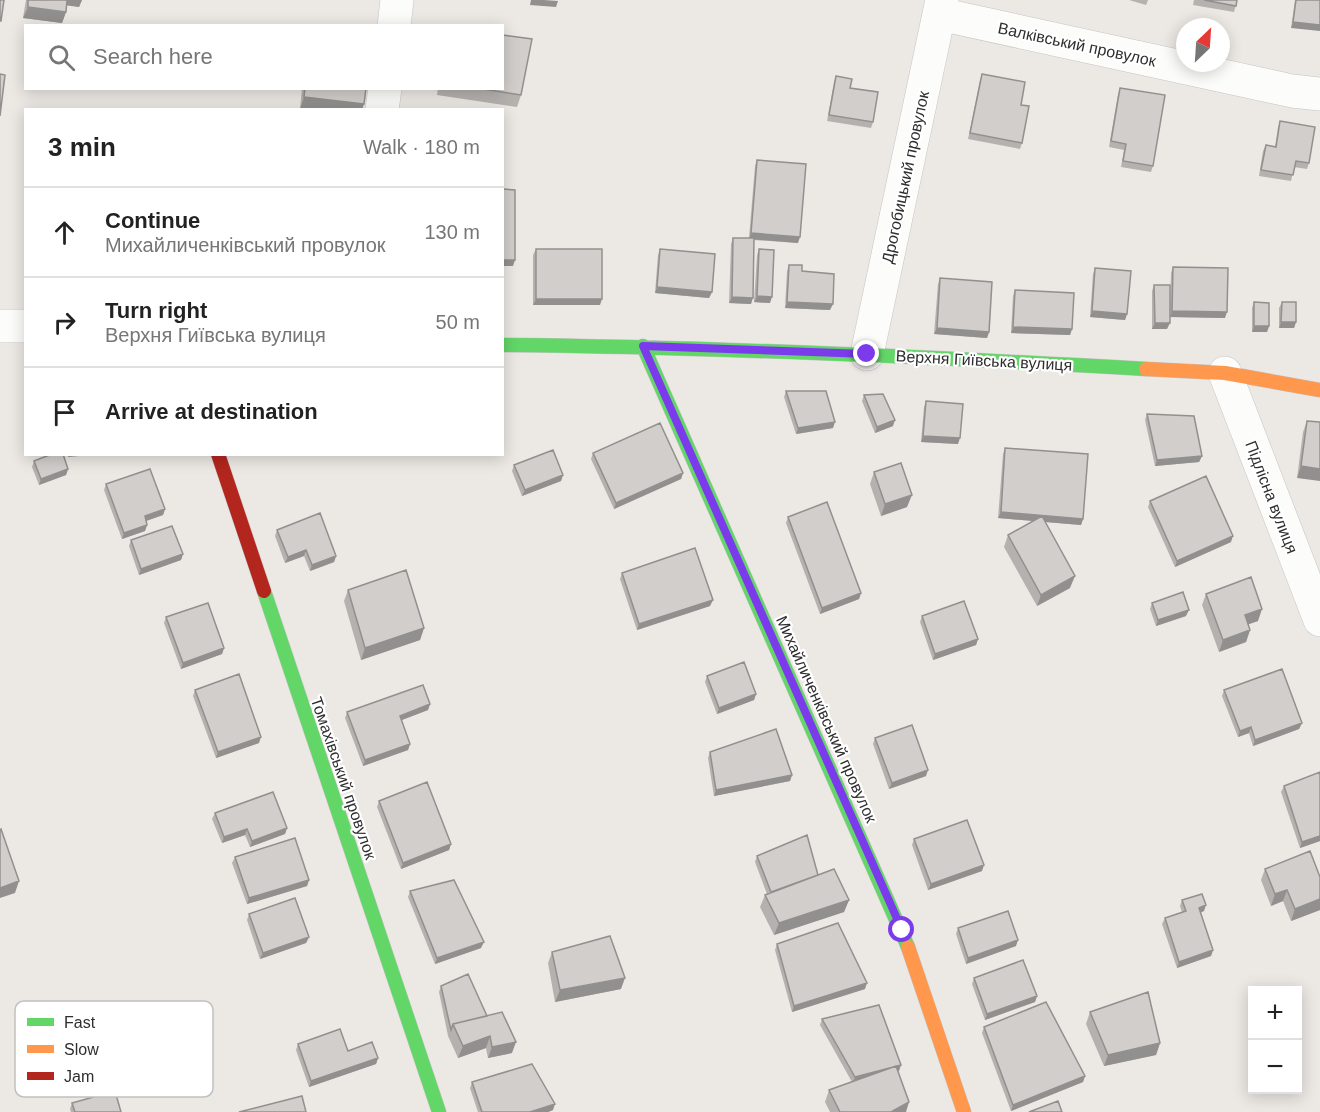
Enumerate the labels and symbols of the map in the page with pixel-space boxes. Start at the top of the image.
north arrow [1176,18,1230,72]
street label: Валківський провулок [996,19,1158,70]
street label: Дрогобицький провулок [879,88,932,265]
route end [853,340,879,366]
street label: Верхня Гиївська вулиця [895,347,1073,374]
street label: Підлісна вулиця [1242,438,1301,556]
street label: Михайличенківський провулок [773,613,880,826]
street label: Томахівський провулок [308,695,380,862]
route start [888,916,914,942]
legend [15,1001,213,1097]
text: Fast [64,1014,96,1031]
text: Slow [64,1041,99,1058]
text: Jam [64,1068,94,1085]

